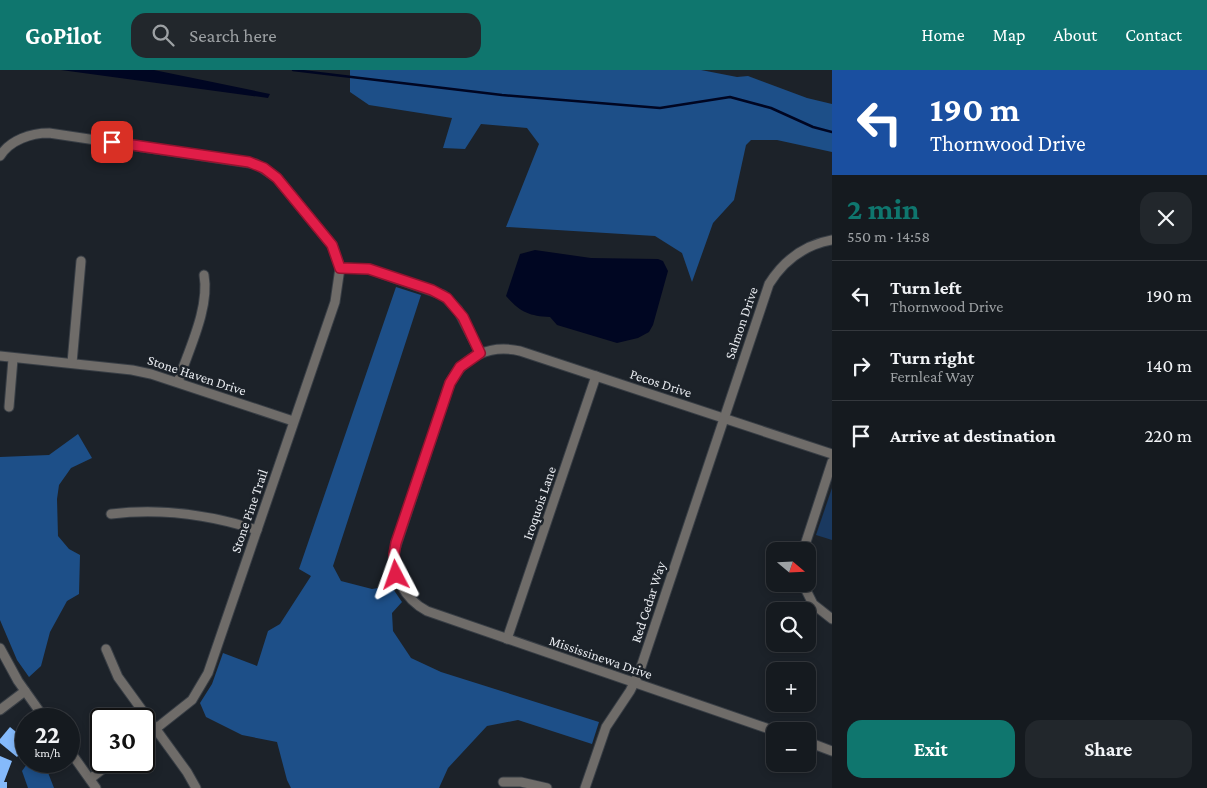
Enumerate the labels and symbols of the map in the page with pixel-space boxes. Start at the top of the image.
pin [91,121,133,163]
street label: Salmon Drive [721,285,761,361]
street label: Stone Haven Drive [146,351,248,399]
street label: Pecos Drive [628,365,694,401]
street label: Iroquois Lane [519,464,559,542]
street label: Stone Pine Trail [227,467,271,555]
north arrow [766,542,816,592]
position arrow [369,548,421,600]
street label: Red Cedar Way [627,559,669,645]
street label: Mississinewa Drive [547,632,655,682]
speed limit sign: 30 [90,708,155,773]

